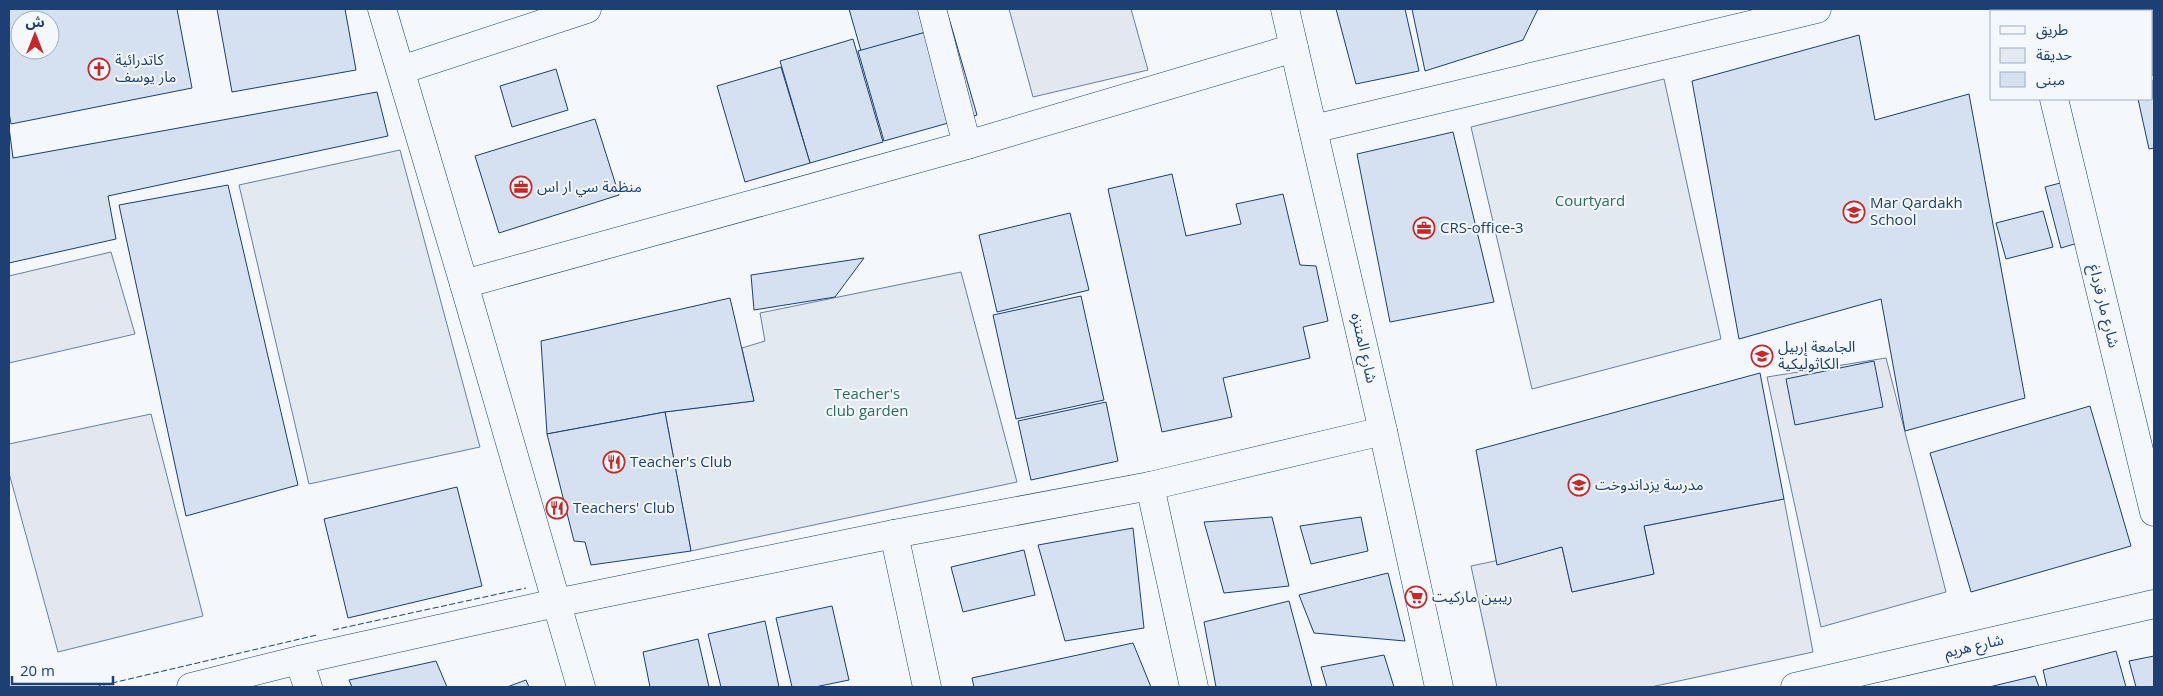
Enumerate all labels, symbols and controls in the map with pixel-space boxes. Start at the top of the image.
north arrow [10,10,60,60]
legend [1990,10,2153,100]
text: ش [25,12,45,31]
text: طريق [2036,19,2068,40]
text: حديقة [2036,44,2072,64]
place label: كاتدرائية مار يوسف [115,49,176,86]
church icon: كاتدرائية مار يوسف [87,57,111,81]
text: مبنى [2036,69,2065,89]
office icon: منظمة سي ار اس [509,175,533,199]
place label: منظمة سي ار اس [537,176,642,198]
park label: Courtyard [1555,190,1625,210]
place label: Mar Qardakh School [1870,192,1963,229]
school or university icon: Mar Qardakh School [1842,200,1866,224]
office icon: CRS-office-3 [1412,216,1436,240]
place label: CRS-office-3 [1440,217,1524,237]
street label: شارع مار قرداغ [2082,262,2125,351]
street label: شارع المتنزه [1344,311,1383,386]
place label: الجامعة إربيل الكاثوليكية [1778,336,1855,373]
school or university icon: الجامعة إربيل الكاثوليكية [1750,344,1774,368]
park label: Teacher's club garden [826,383,908,420]
restaurant icon: Teacher's Club [602,450,626,474]
place label: Teacher's Club [630,451,732,471]
school or university icon: مدرسة يزداندوخت [1567,473,1591,497]
place label: مدرسة يزداندوخت [1595,474,1704,494]
restaurant icon: Teachers' Club [545,496,569,520]
place label: Teachers' Club [573,497,675,517]
supermarket icon: ريبين ماركيت [1404,585,1428,609]
place label: ريبين ماركيت [1432,586,1512,606]
street label: شارع هريم [1942,628,2006,664]
scale bar [12,654,114,686]
text: 20 m [20,660,55,680]

